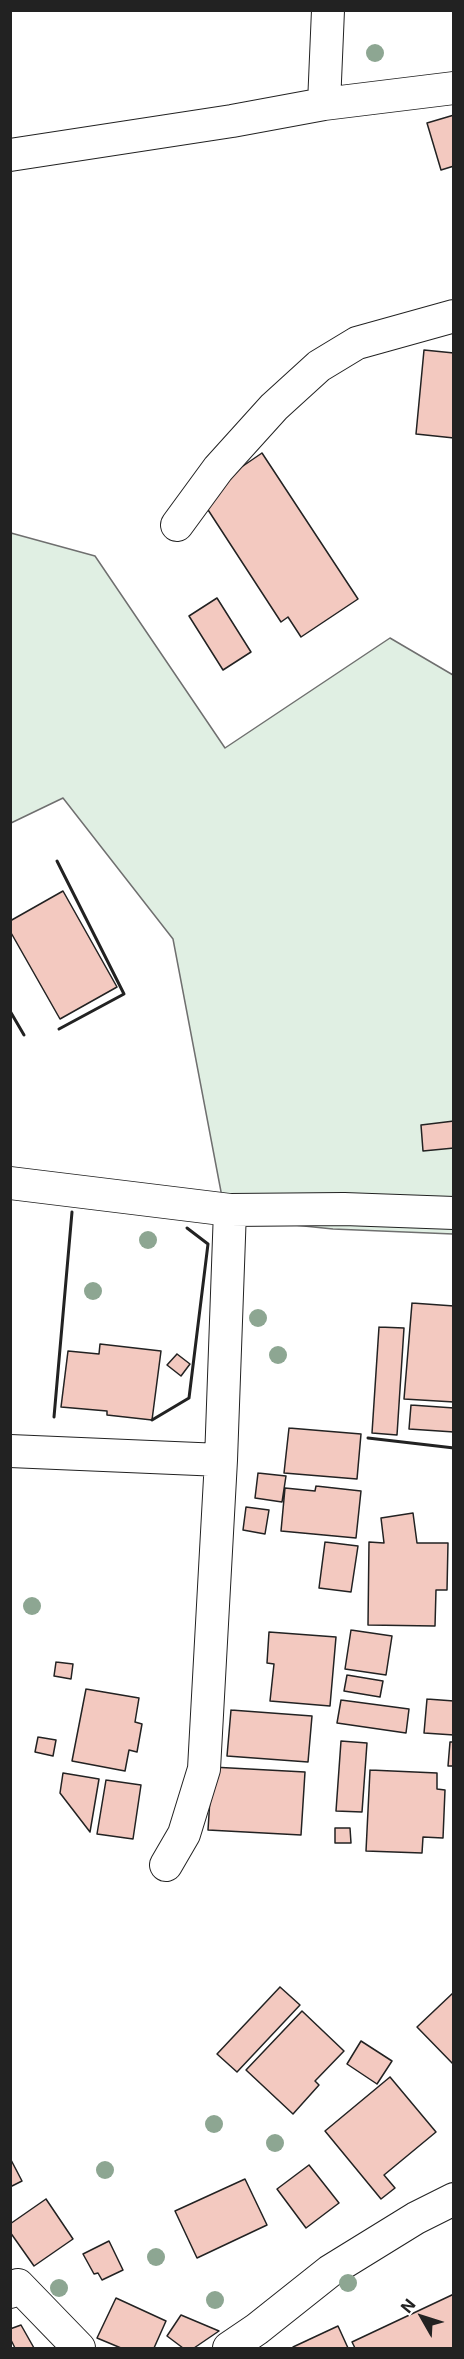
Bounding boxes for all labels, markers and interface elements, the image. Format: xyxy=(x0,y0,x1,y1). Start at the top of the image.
north arrow xyxy=(392,2287,452,2347)
text: N xyxy=(396,2295,420,2317)

